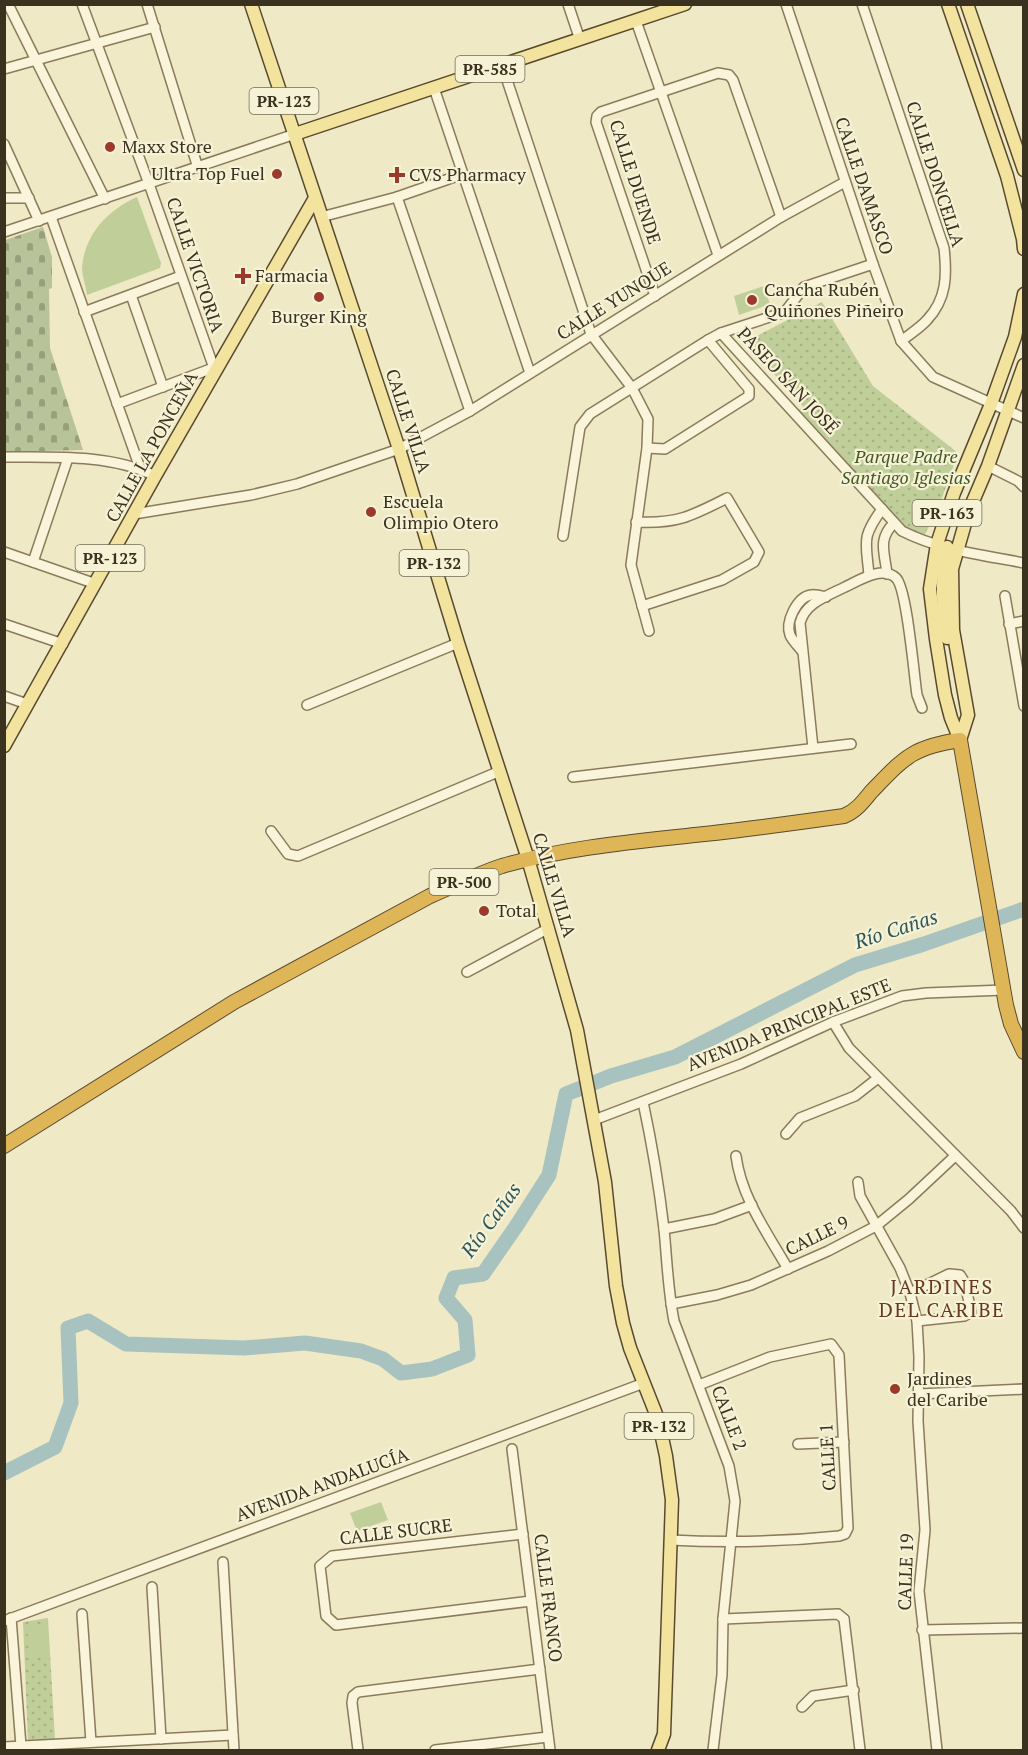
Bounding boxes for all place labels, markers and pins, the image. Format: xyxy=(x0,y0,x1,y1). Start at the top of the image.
place label: Maxx Store xyxy=(122,134,212,158)
marker: Maxx Store xyxy=(103,140,117,154)
place label: Ultra Top Fuel xyxy=(151,161,265,185)
place label: CVS Pharmacy xyxy=(409,162,527,186)
marker: Ultra Top Fuel xyxy=(270,167,284,181)
marker: CVS Pharmacy xyxy=(390,168,404,182)
place label: Farmacia xyxy=(255,263,328,287)
marker: Farmacia xyxy=(236,269,250,283)
place label: Cancha Rubén Quiñones Piñeiro xyxy=(764,277,904,322)
marker: Burger King xyxy=(312,290,326,304)
marker: Cancha Rubén Quiñones Piñeiro xyxy=(745,293,759,307)
place label: Burger King xyxy=(271,304,367,328)
place label: Escuela Olimpio Otero xyxy=(383,489,499,534)
marker: Escuela Olimpio Otero xyxy=(364,505,378,519)
place label: Total xyxy=(496,898,537,922)
marker: Total xyxy=(477,904,491,918)
place label: Jardines del Caribe xyxy=(907,1366,988,1411)
marker: Jardines del Caribe xyxy=(888,1382,902,1396)

